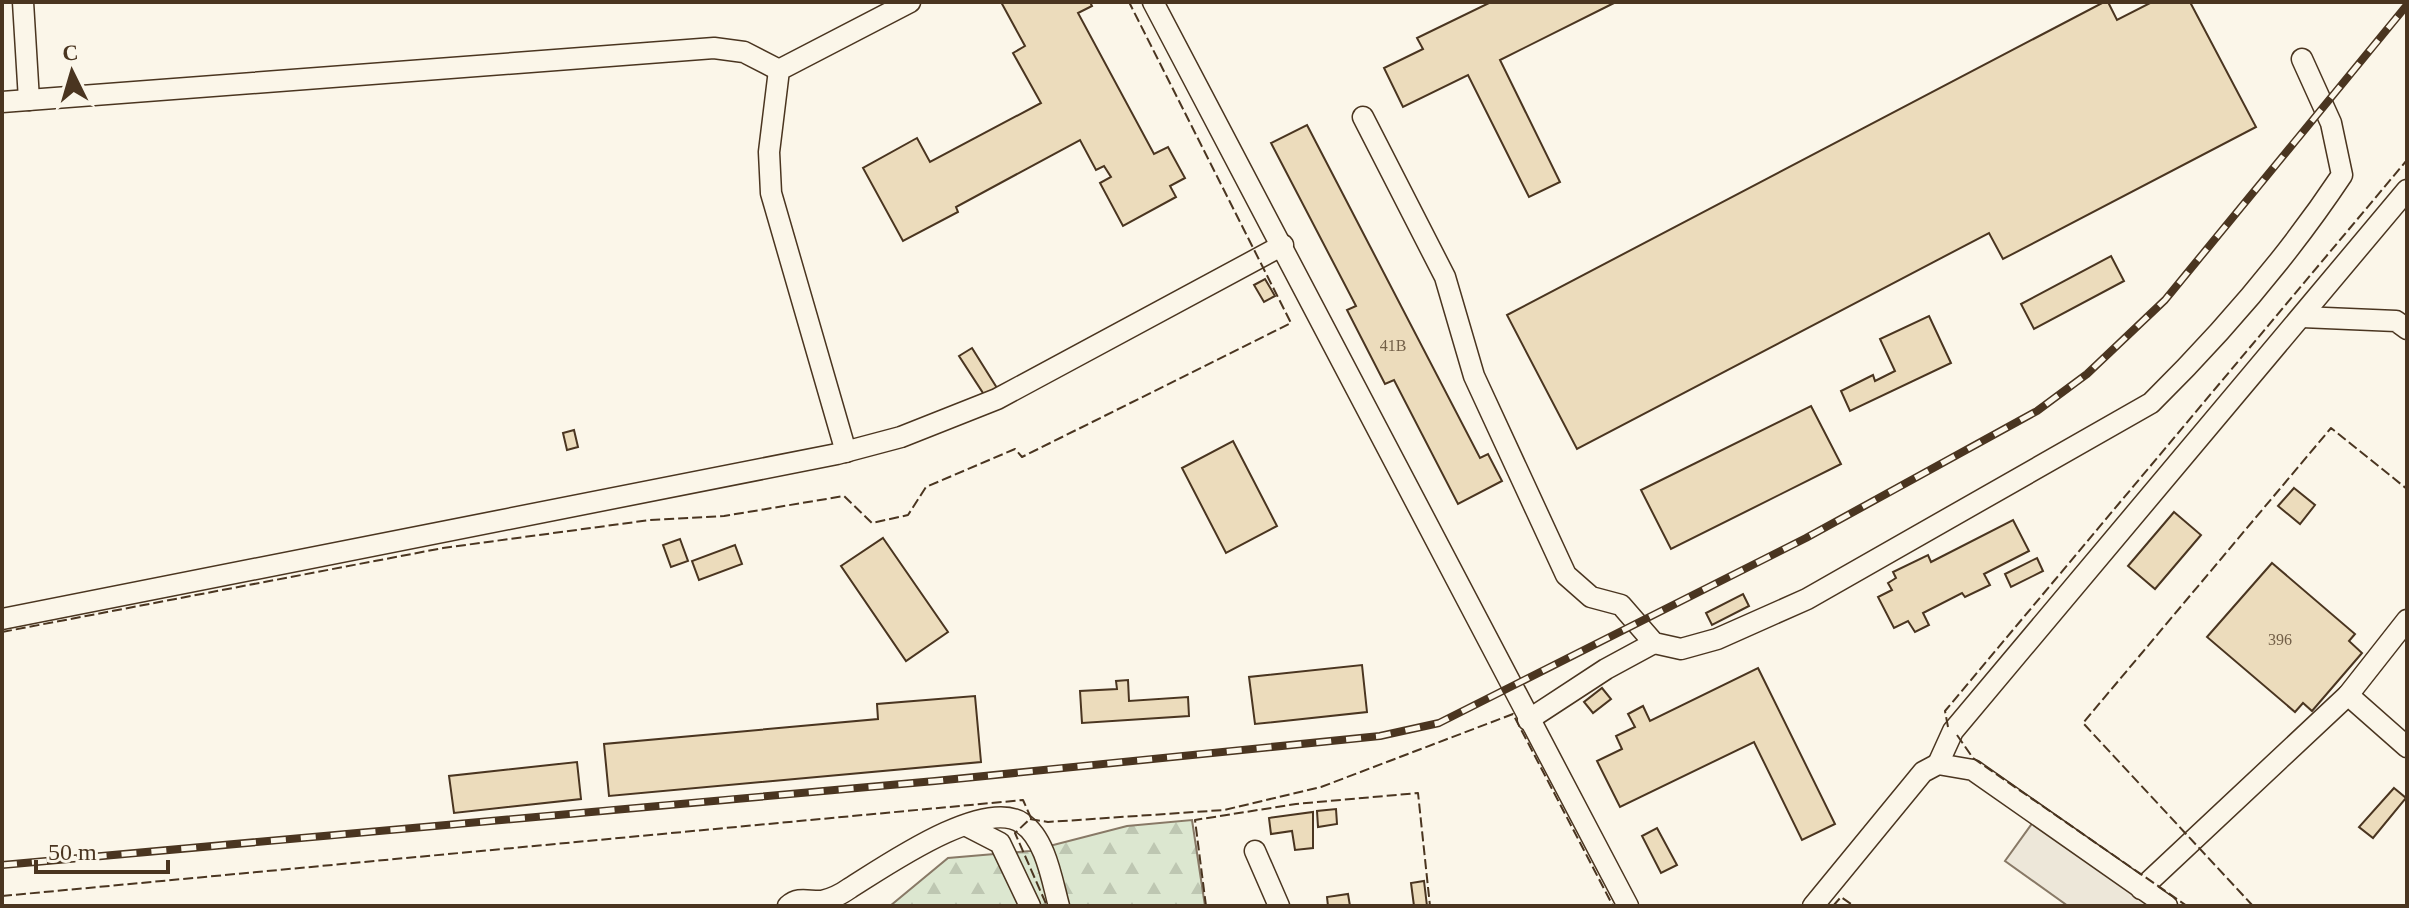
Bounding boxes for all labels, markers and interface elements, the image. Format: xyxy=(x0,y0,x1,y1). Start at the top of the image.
north arrow xyxy=(32,32,112,112)
text: С xyxy=(61,39,79,66)
house number: 41В xyxy=(1380,337,1406,354)
house number: 396 xyxy=(2268,631,2292,648)
scale bar xyxy=(36,824,168,874)
text: 50 m xyxy=(48,839,97,865)

